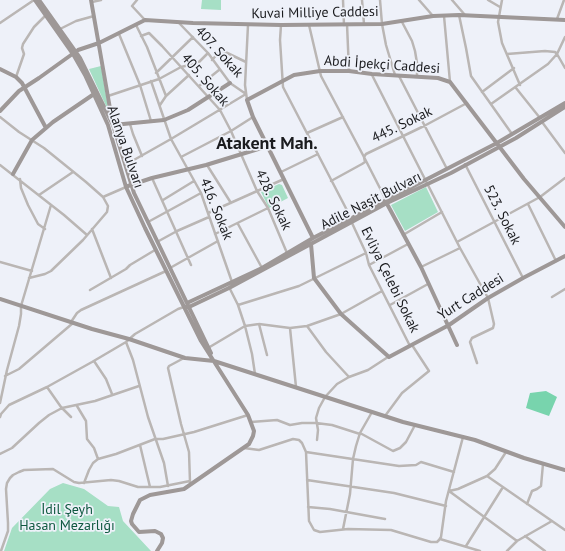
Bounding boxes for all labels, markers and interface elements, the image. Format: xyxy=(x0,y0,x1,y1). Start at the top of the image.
street label: Kuvai Milliye Caddesi xyxy=(251,3,379,23)
street label: 407. Sokak xyxy=(192,23,246,81)
street label: 405. Sokak xyxy=(177,50,233,110)
street label: Abdi İpekçi Caddesi xyxy=(323,53,441,77)
street label: 445. Sokak xyxy=(369,103,435,147)
street label: Alanya Bulvarı xyxy=(103,104,147,190)
district label: Atakent Mah. xyxy=(216,133,318,155)
street label: 428. Sokak xyxy=(251,167,295,233)
street label: Adile Naşit Bulvarı xyxy=(318,168,424,234)
street label: 416. Sokak xyxy=(196,176,236,242)
street label: 523. Sokak xyxy=(480,182,524,248)
street label: Evliya Çelebi Sokak xyxy=(357,224,423,336)
street label: Yurt Caddesi xyxy=(435,270,507,324)
park label: İdil Şeyh Hasan Mezarlığı xyxy=(19,502,115,534)

